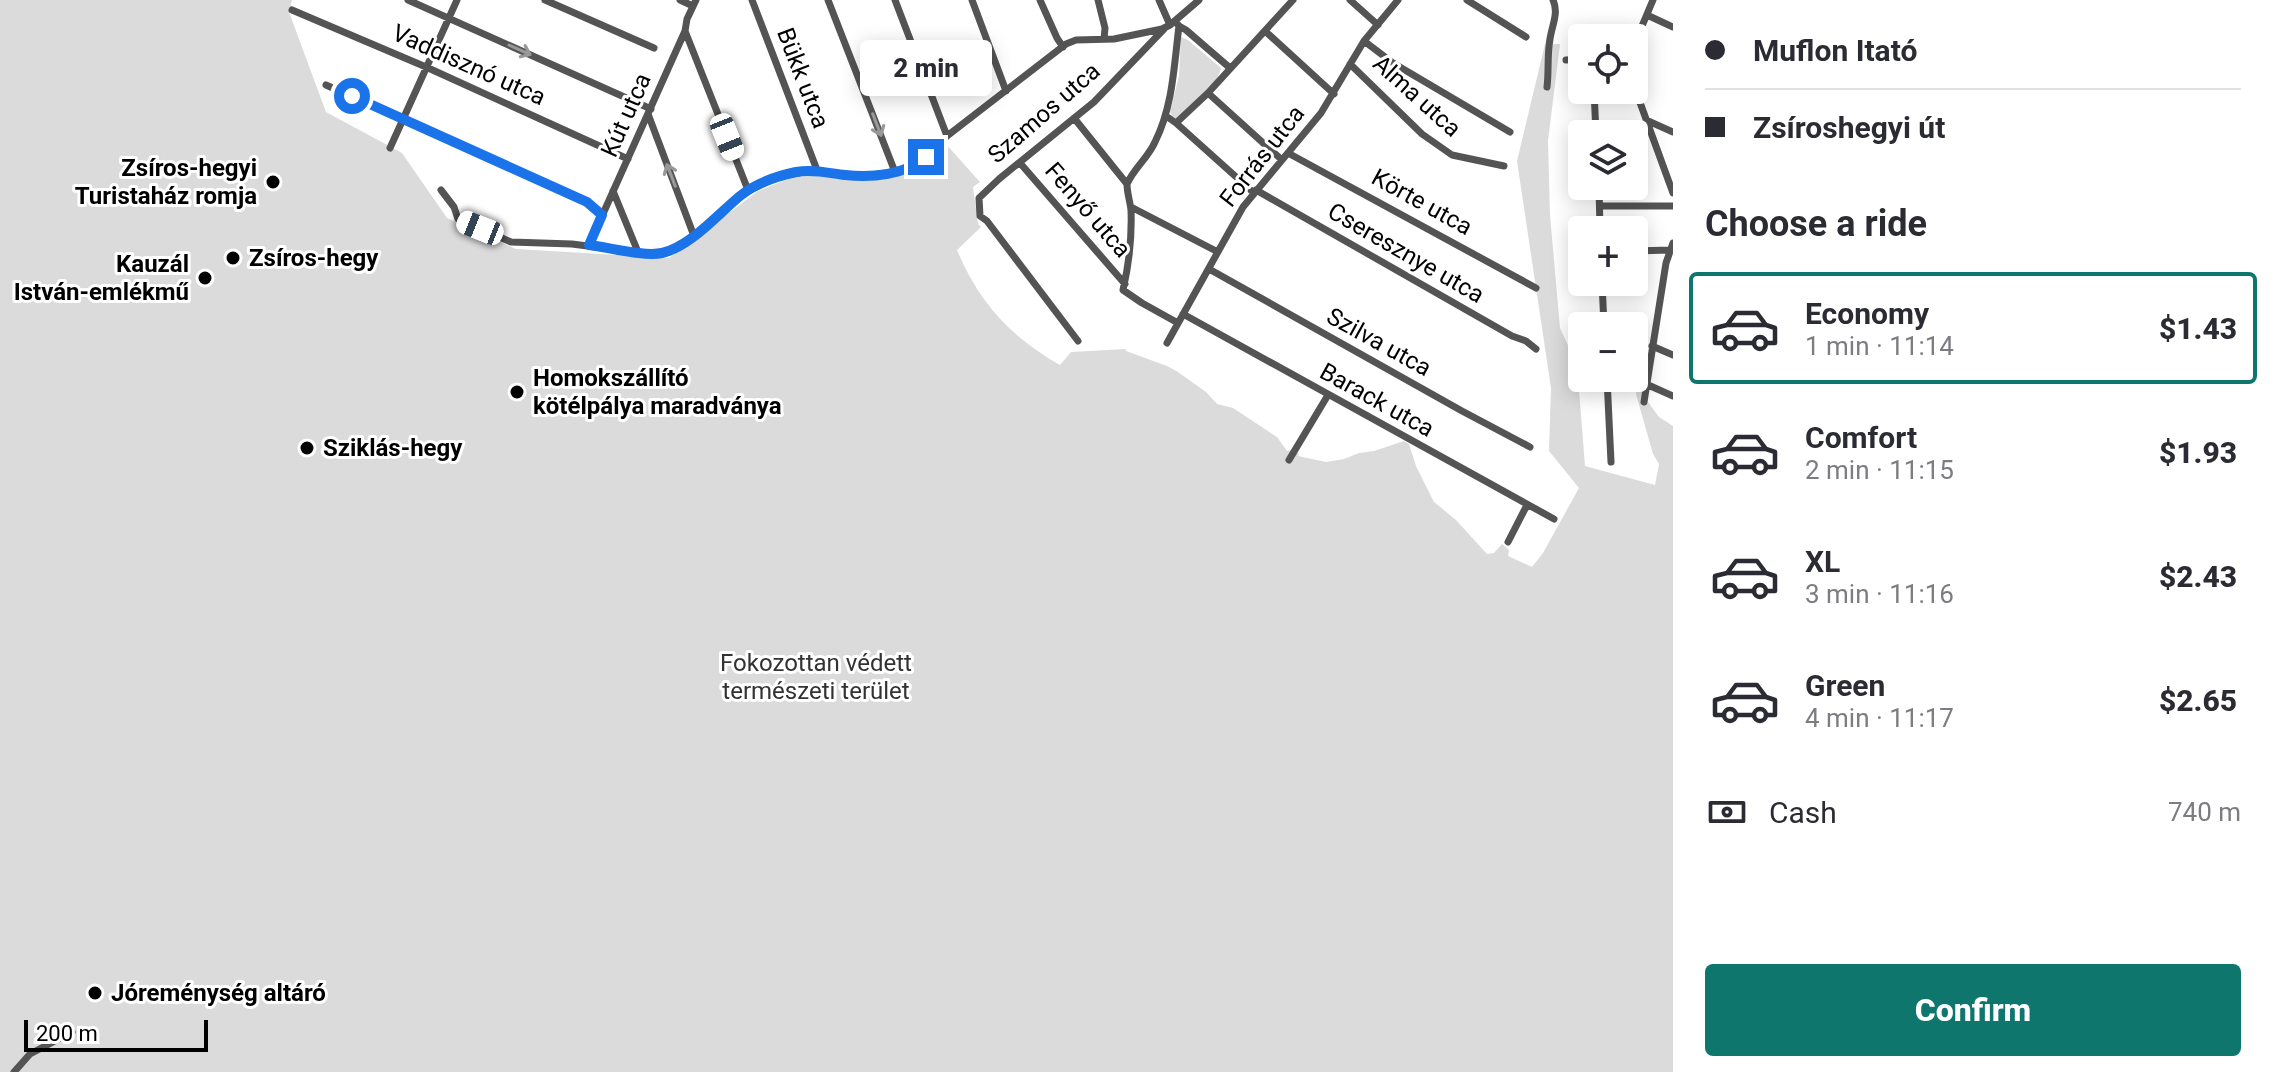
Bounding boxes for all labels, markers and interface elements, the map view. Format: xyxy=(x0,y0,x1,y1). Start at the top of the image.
street label: Vaddisznó utca xyxy=(388,19,550,111)
street label: Bükk utca xyxy=(771,24,835,132)
map controls xyxy=(1568,24,1648,392)
button: locate xyxy=(1568,24,1648,104)
text: Muflon Itató xyxy=(1753,33,1917,68)
callout: 2 min xyxy=(860,41,992,97)
one-way arrow xyxy=(507,43,531,58)
street label: Alma utca xyxy=(1367,49,1467,143)
text: 2 min xyxy=(893,53,959,83)
street label: Szamos utca xyxy=(982,57,1106,169)
street label: Kút utca xyxy=(595,69,657,161)
route start xyxy=(334,78,370,114)
street label: Forrás utca xyxy=(1214,100,1310,212)
car xyxy=(707,110,747,164)
text: Zsíroshegyi út xyxy=(1753,110,1945,145)
one-way arrow xyxy=(870,112,885,137)
button: layers xyxy=(1568,120,1648,200)
route end xyxy=(908,139,944,175)
place label: Zsíros-hegyi Turistaház romja xyxy=(75,154,257,210)
street label: Fenyő utca xyxy=(1039,157,1137,263)
one-way arrow xyxy=(663,163,677,188)
street label: Körte utca xyxy=(1367,163,1477,241)
marker: Zsíros-hegyi Turistaház romja xyxy=(264,173,282,191)
street label: Cseresznye utca xyxy=(1323,197,1489,309)
text: Choose a ride xyxy=(1705,203,1927,245)
car xyxy=(453,208,507,248)
button: + xyxy=(1568,216,1648,296)
place label: Zsíros-hegy xyxy=(249,244,379,272)
marker: Zsíros-hegy xyxy=(224,249,242,267)
place label: Kauzál István-emlékmű xyxy=(14,250,189,306)
marker: Kauzál István-emlékmű xyxy=(196,269,214,287)
icon: car xyxy=(1709,292,1781,364)
text: Economy xyxy=(1805,296,1929,331)
street label: Szilva utca xyxy=(1322,302,1436,382)
text: $1.43 xyxy=(2159,311,2237,346)
button: − xyxy=(1568,312,1648,392)
text: 1 min · 11:14 xyxy=(1805,331,1954,361)
street label: Barack utca xyxy=(1315,357,1439,443)
place label: Homokszállító kötélpálya maradványa xyxy=(533,364,782,420)
marker: Homokszállító kötélpálya maradványa xyxy=(508,383,526,401)
icon: car xyxy=(1709,416,1781,488)
text: Comfort xyxy=(1805,420,1917,455)
place label: Sziklás-hegy xyxy=(323,434,463,462)
text: $1.93 xyxy=(2159,435,2237,470)
marker: Sziklás-hegy xyxy=(298,439,316,457)
text: 2 min · 11:15 xyxy=(1805,455,1954,485)
icon: car xyxy=(1709,540,1781,612)
text: XL xyxy=(1805,544,1840,579)
text: $2.43 xyxy=(2159,559,2237,594)
text: 3 min · 11:16 xyxy=(1805,579,1954,609)
park label: Fokozottan védett természeti terület xyxy=(720,649,912,705)
icon: car xyxy=(1709,664,1781,736)
text: Green xyxy=(1805,668,1885,703)
text: $2.65 xyxy=(2159,683,2237,718)
text: 4 min · 11:17 xyxy=(1805,703,1954,733)
icon: cash xyxy=(1705,790,1749,834)
text: Cash xyxy=(1769,795,1837,830)
text: 740 m xyxy=(2168,797,2241,827)
button: Confirm xyxy=(1705,964,2241,1056)
place label: Jóreménység altáró xyxy=(111,979,326,1007)
marker: Jóreménység altáró xyxy=(86,984,104,1002)
scale bar xyxy=(24,1016,208,1052)
text: 200 m xyxy=(36,1021,98,1046)

